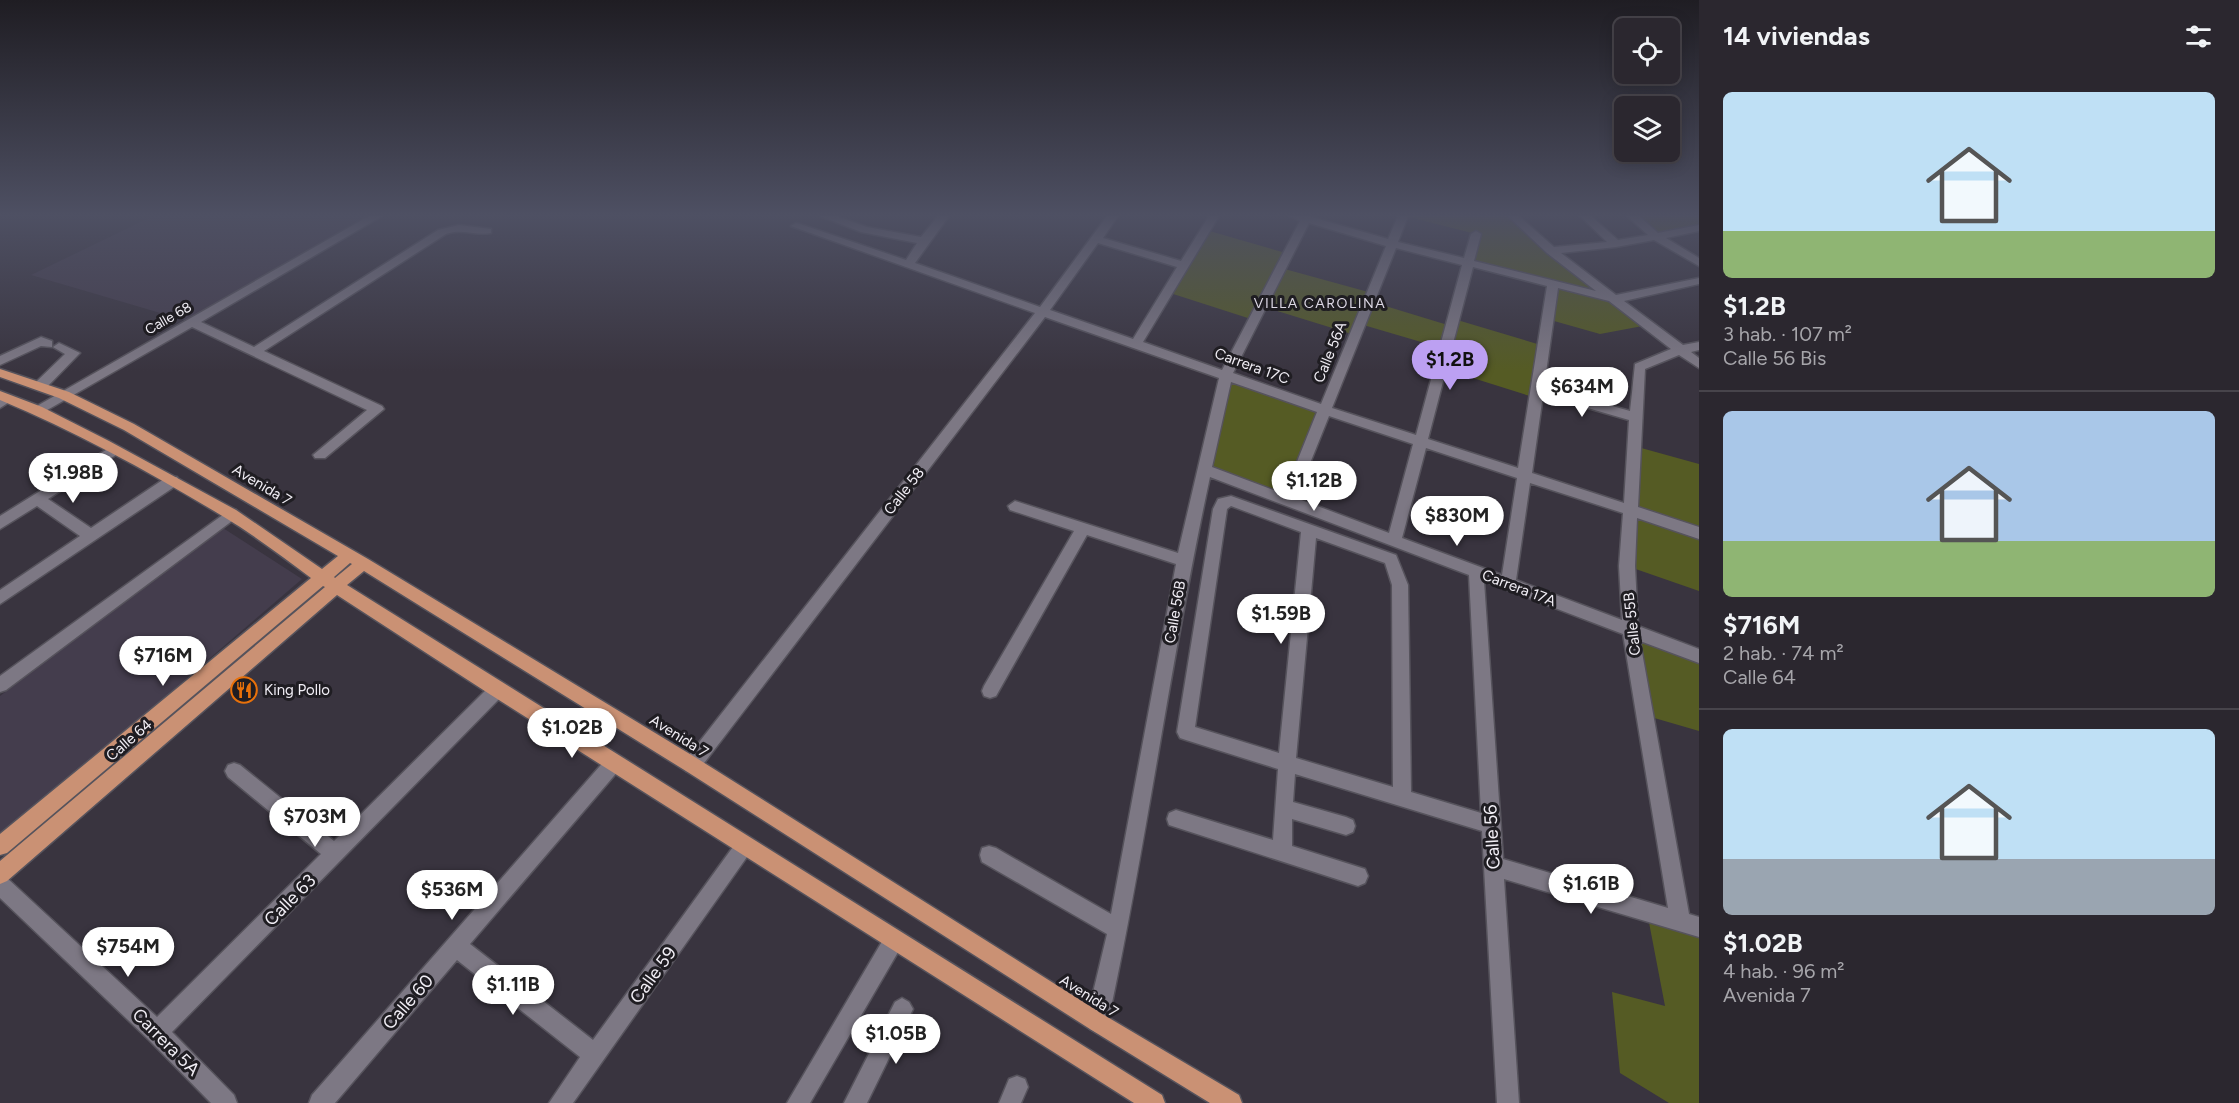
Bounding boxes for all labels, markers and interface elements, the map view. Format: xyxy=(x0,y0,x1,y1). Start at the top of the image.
map controls xyxy=(1614,18,1680,162)
button: locate xyxy=(1614,18,1680,84)
text: 14 viviendas xyxy=(1723,20,1870,52)
icon: filters xyxy=(2182,20,2215,53)
button: layers xyxy=(1614,96,1680,162)
icon: home xyxy=(1915,131,2023,239)
text: $1.2B xyxy=(1723,290,1786,322)
district label: VILLA CAROLINA xyxy=(1254,295,1386,312)
street label: Calle 68 xyxy=(142,298,195,339)
street label: Calle 56A xyxy=(1310,319,1350,385)
text: 3 hab. · 107 m² xyxy=(1723,322,1852,346)
pin: $1.2B xyxy=(1408,340,1492,391)
street label: Carrera 17C xyxy=(1212,344,1292,388)
text: Calle 56 Bis xyxy=(1723,346,1826,370)
text: $1.2B xyxy=(1426,347,1474,371)
pin: $634M xyxy=(1540,367,1624,418)
text: $634M xyxy=(1550,374,1614,398)
icon: home xyxy=(1915,450,2023,558)
pin: $1.98B xyxy=(24,453,122,504)
text: $1.98B xyxy=(43,460,103,484)
street label: Avenida 7 xyxy=(229,460,295,510)
pin: $1.12B xyxy=(1265,461,1363,512)
street label: Calle 58 xyxy=(880,464,928,518)
text: $1.12B xyxy=(1286,468,1342,492)
pin: $830M xyxy=(1415,496,1499,547)
text: $830M xyxy=(1425,503,1489,527)
street label: Carrera 17A xyxy=(1480,566,1558,610)
street label: Calle 56B xyxy=(1161,579,1189,645)
street label: Calle 55B xyxy=(1620,592,1644,656)
pin: $1.59B xyxy=(1232,594,1330,645)
text: $1.59B xyxy=(1251,601,1311,625)
text: $716M xyxy=(1723,609,1800,641)
pin: $716M xyxy=(121,636,205,687)
text: 2 hab. · 74 m² xyxy=(1723,641,1844,665)
text: $716M xyxy=(133,643,193,667)
text: Calle 64 xyxy=(1723,665,1796,689)
restaurant icon: King Pollo xyxy=(229,675,259,705)
place label: King Pollo xyxy=(264,681,330,699)
pin: $1.02B xyxy=(523,708,621,759)
street label: Avenida 7 xyxy=(646,711,712,761)
street label: Calle 64 xyxy=(102,715,156,765)
text: $1.02B xyxy=(541,715,603,739)
icon: home xyxy=(1915,768,2023,876)
pin: $703M xyxy=(273,797,357,848)
text: $703M xyxy=(283,804,347,828)
street label: Calle 56 xyxy=(1479,804,1505,870)
pin: $1.61B xyxy=(1542,864,1640,915)
street label: Calle 63 xyxy=(259,869,321,931)
pin: $536M xyxy=(410,870,494,921)
text: $1.61B xyxy=(1563,871,1619,895)
text: $536M xyxy=(421,877,483,901)
pin: $754M xyxy=(86,927,170,978)
text: $1.02B xyxy=(1723,927,1803,959)
text: $754M xyxy=(96,934,160,958)
street label: Calle 59 xyxy=(625,942,681,1008)
text: 4 hab. · 96 m² xyxy=(1723,959,1844,983)
pin: $1.11B xyxy=(464,965,562,1016)
street label: Calle 60 xyxy=(378,970,438,1034)
street label: Avenida 7 xyxy=(1056,971,1122,1021)
text: $1.11B xyxy=(486,972,540,996)
text: Avenida 7 xyxy=(1723,983,1811,1007)
street label: Carrera 5A xyxy=(128,1004,204,1080)
pin: $1.05B xyxy=(847,1014,945,1065)
text: $1.05B xyxy=(865,1021,927,1045)

